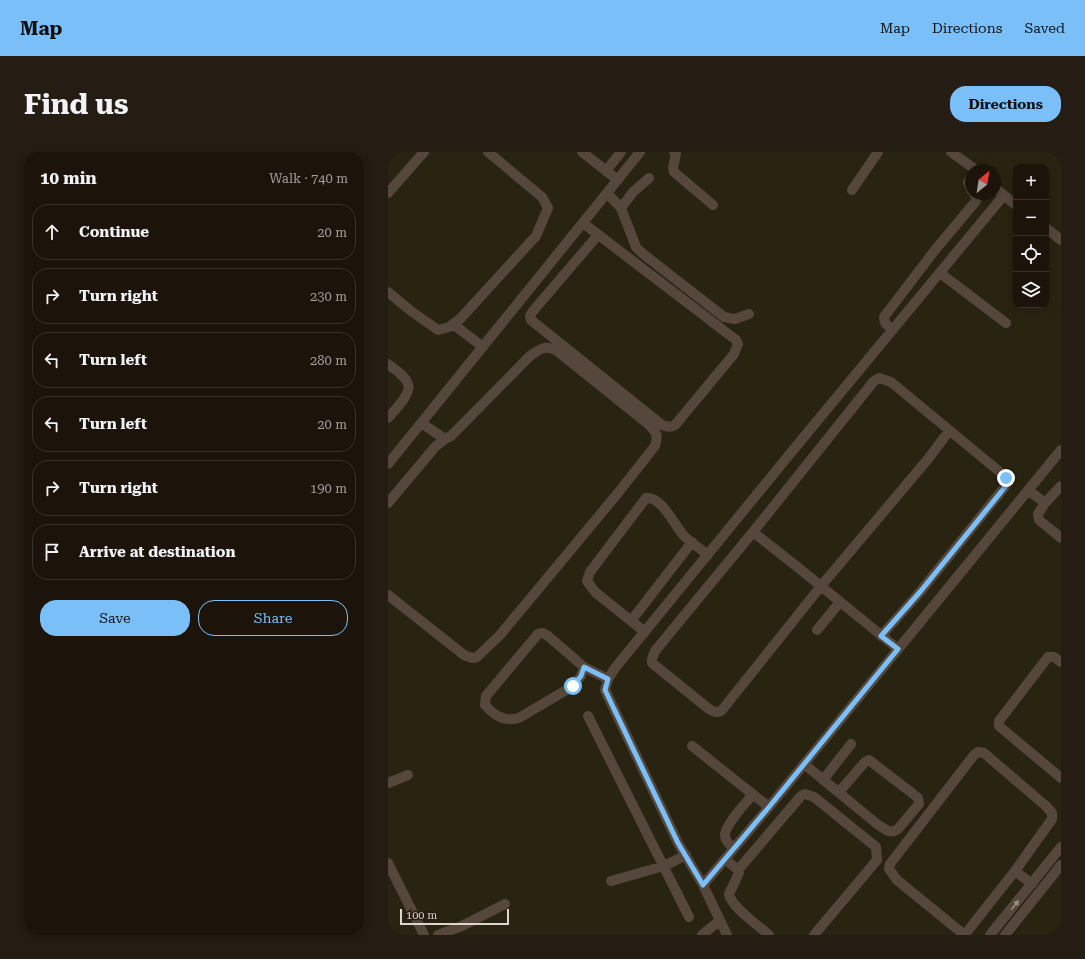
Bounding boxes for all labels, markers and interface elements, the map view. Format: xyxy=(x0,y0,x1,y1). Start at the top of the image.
text: Map xyxy=(20,17,62,40)
text: Map xyxy=(880,20,910,36)
text: Directions xyxy=(932,20,1002,36)
text: Saved xyxy=(1024,20,1065,36)
button: Directions xyxy=(950,86,1061,122)
text: Find us xyxy=(24,88,128,121)
north arrow xyxy=(965,164,1001,200)
map controls xyxy=(1013,164,1049,308)
button: + xyxy=(1013,164,1049,200)
text: 10 min xyxy=(40,168,97,188)
text: Walk · 740 m xyxy=(269,171,348,186)
button: − xyxy=(1013,200,1049,236)
icon: ahead xyxy=(41,221,63,243)
text: Continue xyxy=(79,223,149,241)
text: 20 m xyxy=(317,225,347,240)
button: locate xyxy=(1013,236,1049,272)
button: layers xyxy=(1013,272,1049,308)
icon: right xyxy=(41,285,63,307)
text: Turn right xyxy=(79,287,158,305)
text: 230 m xyxy=(310,289,347,304)
icon: left xyxy=(41,349,63,371)
text: Turn left xyxy=(79,351,147,369)
text: 280 m xyxy=(310,353,347,368)
icon: left xyxy=(41,413,63,435)
text: Turn left xyxy=(79,415,147,433)
text: 20 m xyxy=(317,417,347,432)
route end xyxy=(997,469,1015,487)
icon: right xyxy=(41,477,63,499)
text: Turn right xyxy=(79,479,158,497)
text: 190 m xyxy=(310,481,347,496)
icon: arrive xyxy=(41,541,63,563)
text: Arrive at destination xyxy=(79,543,235,561)
button: Save xyxy=(40,600,190,636)
button: Share xyxy=(198,600,348,636)
route start xyxy=(564,677,582,695)
one-way arrow xyxy=(1010,899,1019,910)
scale bar xyxy=(400,907,509,926)
text: 100 m xyxy=(406,909,437,922)

